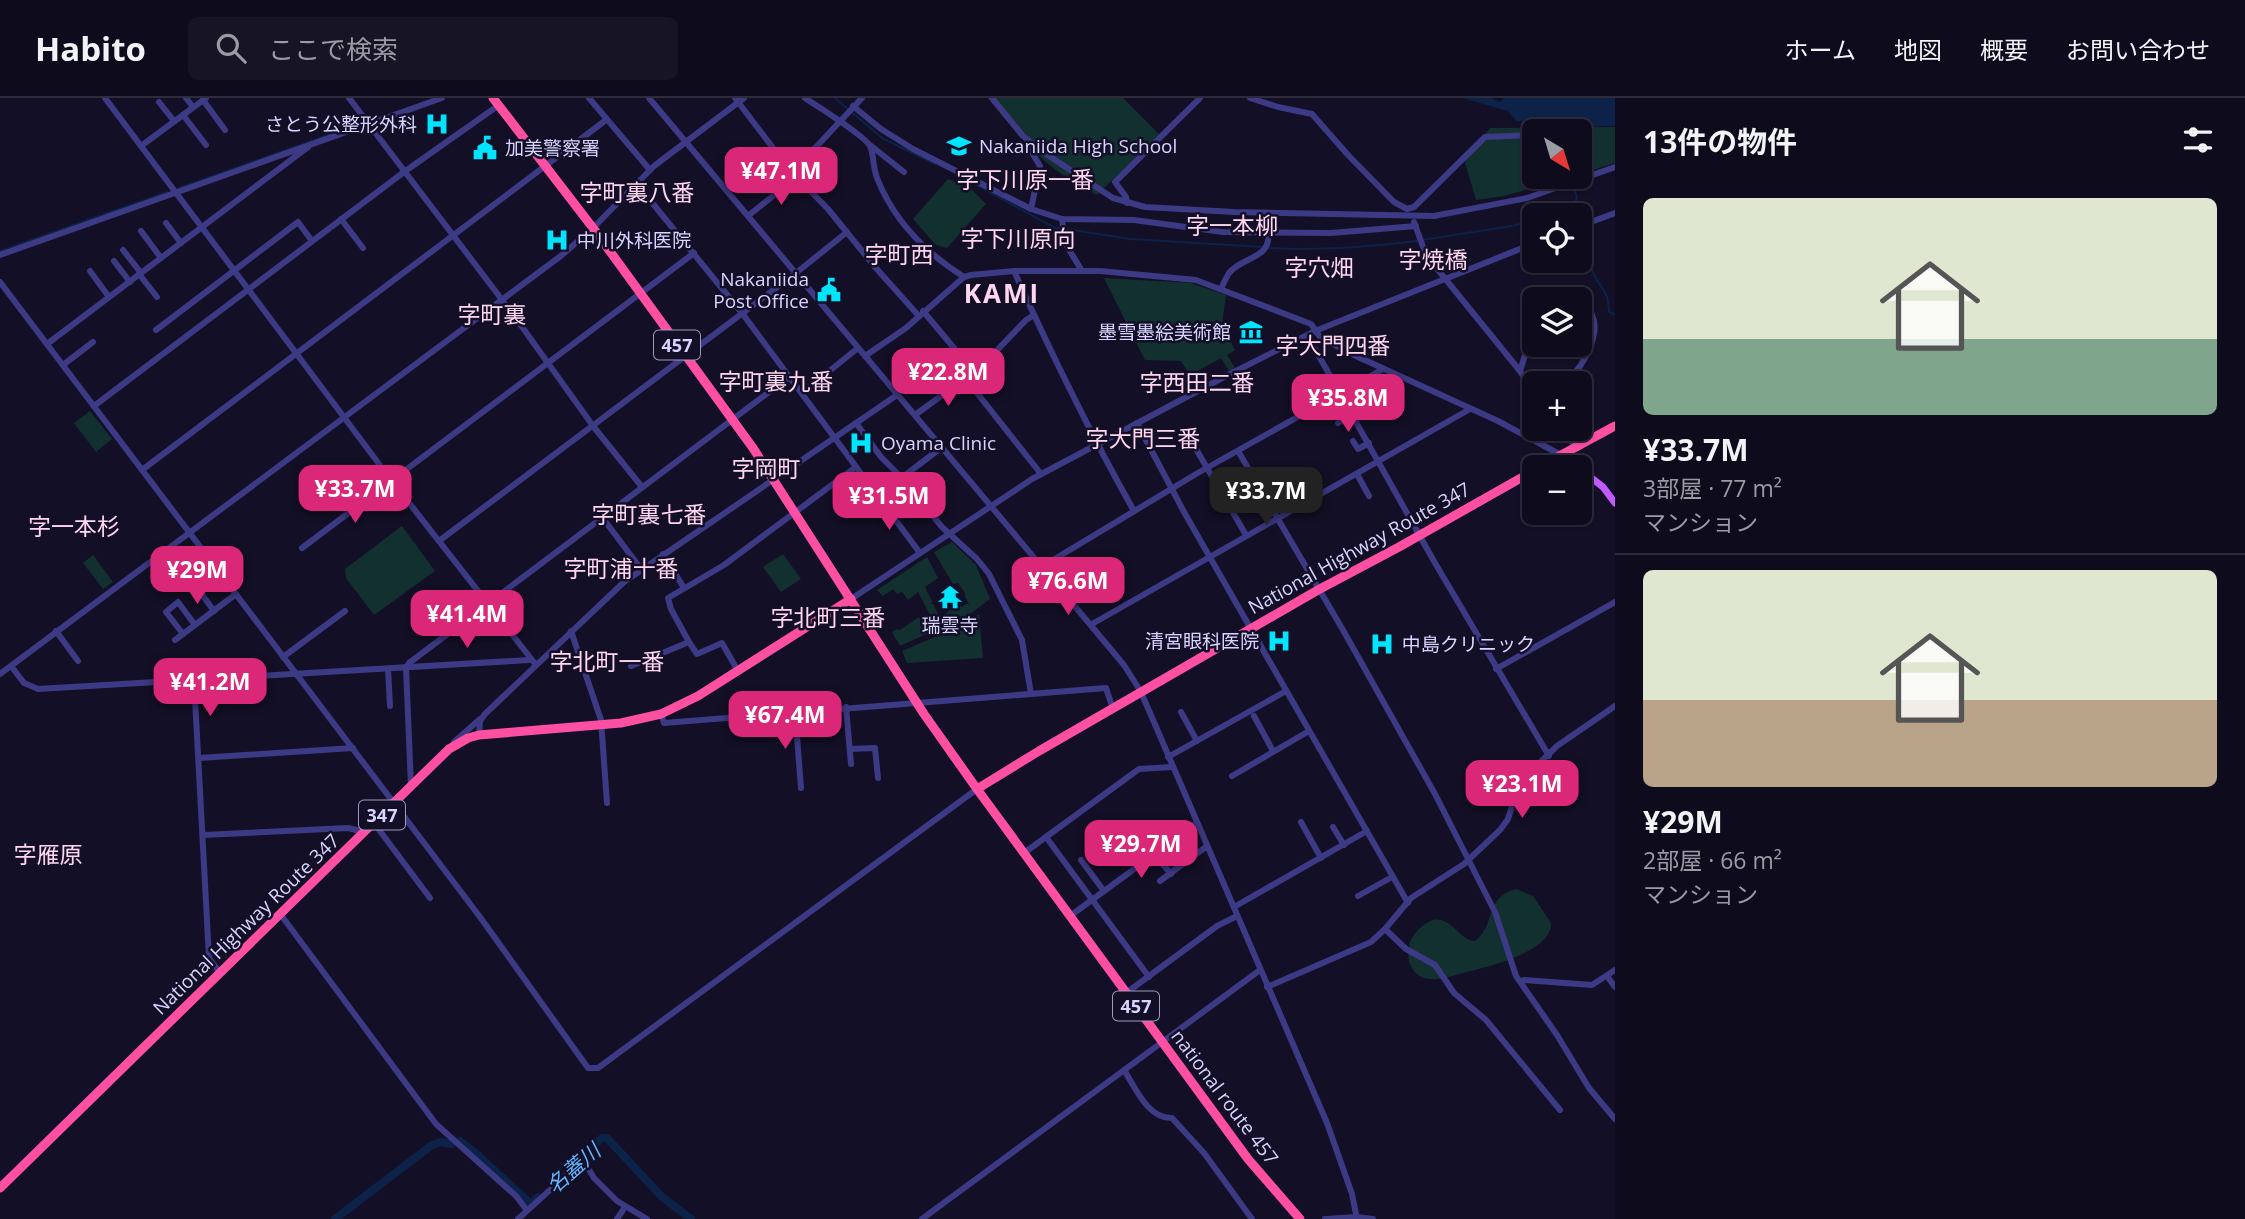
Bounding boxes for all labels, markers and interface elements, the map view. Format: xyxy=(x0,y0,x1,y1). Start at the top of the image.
search box xyxy=(188,17,678,80)
text: Habito xyxy=(35,26,146,71)
icon: search xyxy=(212,29,250,67)
text: ここで検索 xyxy=(268,31,398,67)
text: ホーム xyxy=(1785,33,1856,66)
text: 地図 xyxy=(1894,33,1942,66)
text: 概要 xyxy=(1980,33,2028,66)
text: お問い合わせ xyxy=(2066,33,2210,66)
hospital icon: さとう公整形外科 xyxy=(423,110,451,138)
place label: さとう公整形外科 xyxy=(265,111,417,137)
north arrow xyxy=(1522,119,1592,189)
map controls xyxy=(1522,119,1592,525)
text: 13件の物件 xyxy=(1643,121,1797,162)
icon: filters xyxy=(2179,121,2217,159)
school or university icon: Nakaniida High School xyxy=(945,132,973,160)
place label: Nakaniida High School xyxy=(979,133,1177,159)
public building icon: 加美警察署 xyxy=(471,134,499,162)
place label: 加美警察署 xyxy=(505,135,600,161)
pin: ¥47.1M xyxy=(724,148,838,207)
text: ¥47.1M xyxy=(741,154,821,186)
district label: 字下川原一番 xyxy=(956,163,1094,195)
district label: 字町裏八番 xyxy=(580,176,695,208)
button: locate xyxy=(1522,203,1592,273)
district label: 字一本柳 xyxy=(1186,209,1278,241)
district label: 字下川原向 xyxy=(961,222,1076,254)
hospital icon: 中川外科医院 xyxy=(543,226,571,254)
place label: 中川外科医院 xyxy=(577,227,691,253)
district label: 字町西 xyxy=(865,238,934,270)
district label: 字焼橋 xyxy=(1399,243,1468,275)
icon: home xyxy=(1867,243,1993,369)
district label: 字穴畑 xyxy=(1285,251,1354,283)
place label: Nakaniida Post Office xyxy=(713,266,809,314)
district label: KAMI xyxy=(964,275,1040,311)
public building icon: Nakaniida Post Office xyxy=(815,276,843,304)
button: layers xyxy=(1522,287,1592,357)
district label: 字町裏 xyxy=(458,298,527,330)
museum icon: 墨雪墨絵美術館 xyxy=(1237,318,1265,346)
place label: 墨雪墨絵美術館 xyxy=(1098,319,1231,345)
district label: 字大門四番 xyxy=(1276,329,1391,361)
road number: 457 xyxy=(654,330,700,360)
pin: ¥22.8M xyxy=(891,348,1005,408)
text: ¥22.8M xyxy=(908,355,988,387)
district label: 字町裏九番 xyxy=(719,365,834,397)
district label: 字西田二番 xyxy=(1140,366,1255,398)
button: + xyxy=(1522,371,1592,441)
pin: ¥35.8M xyxy=(1291,374,1405,434)
text: ¥35.8M xyxy=(1308,381,1388,413)
district label: 字大門三番 xyxy=(1086,422,1201,454)
hospital icon: Oyama Clinic xyxy=(847,429,875,457)
text: ¥33.7M xyxy=(1643,429,1748,470)
place label: Oyama Clinic xyxy=(881,430,996,456)
district label: 字岡町 xyxy=(732,452,801,484)
button: − xyxy=(1522,455,1592,525)
pin: ¥33.7M xyxy=(298,466,412,525)
pin: ¥33.7M xyxy=(1209,468,1323,527)
text: ¥33.7M xyxy=(315,472,395,504)
pin: ¥31.5M xyxy=(832,472,946,532)
text: 3部屋 · 77 m² xyxy=(1643,472,1782,504)
text: ¥33.7M xyxy=(1226,474,1306,506)
street label: National Highway Route 347 xyxy=(1243,476,1475,620)
text: ¥31.5M xyxy=(849,479,929,511)
district label: 字町裏七番 xyxy=(592,498,707,530)
text: マンション xyxy=(1643,506,1758,538)
district label: 字一本杉 xyxy=(28,510,120,542)
pin: ¥29M xyxy=(156,546,238,606)
district label: 字町浦十番 xyxy=(564,552,679,584)
text: ¥29M xyxy=(166,553,228,585)
pin: ¥76.6M xyxy=(1011,558,1125,617)
text: ¥76.6M xyxy=(1028,564,1108,596)
temple icon: 瑞雲寺 xyxy=(936,583,964,611)
pin: ¥41.4M xyxy=(410,590,524,650)
text: ¥41.4M xyxy=(427,597,507,629)
district label: 字北町三番 xyxy=(771,601,886,633)
place label: 瑞雲寺 xyxy=(921,612,979,638)
icon: home xyxy=(1867,615,1993,741)
hospital icon: 清宮眼科医院 xyxy=(1265,627,1293,655)
place label: 清宮眼科医院 xyxy=(1145,628,1259,654)
hospital icon: 中島クリニック xyxy=(1368,630,1396,658)
place label: 中島クリニック xyxy=(1402,631,1535,657)
district label: 字北町一番 xyxy=(550,645,665,677)
pin: ¥41.2M xyxy=(153,658,267,718)
text: ¥41.2M xyxy=(170,665,250,697)
pin: ¥67.4M xyxy=(728,692,842,751)
text: ¥67.4M xyxy=(745,698,825,730)
pin: ¥23.1M xyxy=(1465,760,1579,820)
text: ¥23.1M xyxy=(1482,767,1562,799)
road number: 347 xyxy=(359,800,405,830)
text: ¥29M xyxy=(1643,801,1723,842)
pin: ¥29.7M xyxy=(1084,820,1198,880)
text: ¥29.7M xyxy=(1101,827,1181,859)
street label: National Highway Route 347 xyxy=(147,828,345,1020)
district label: 字雁原 xyxy=(14,838,83,870)
text: 2部屋 · 66 m² xyxy=(1643,844,1782,876)
text: マンション xyxy=(1643,878,1758,910)
road number: 457 xyxy=(1113,992,1159,1021)
street label: national route 457 xyxy=(1166,1024,1284,1170)
water label: 名蓋川 xyxy=(540,1135,607,1199)

